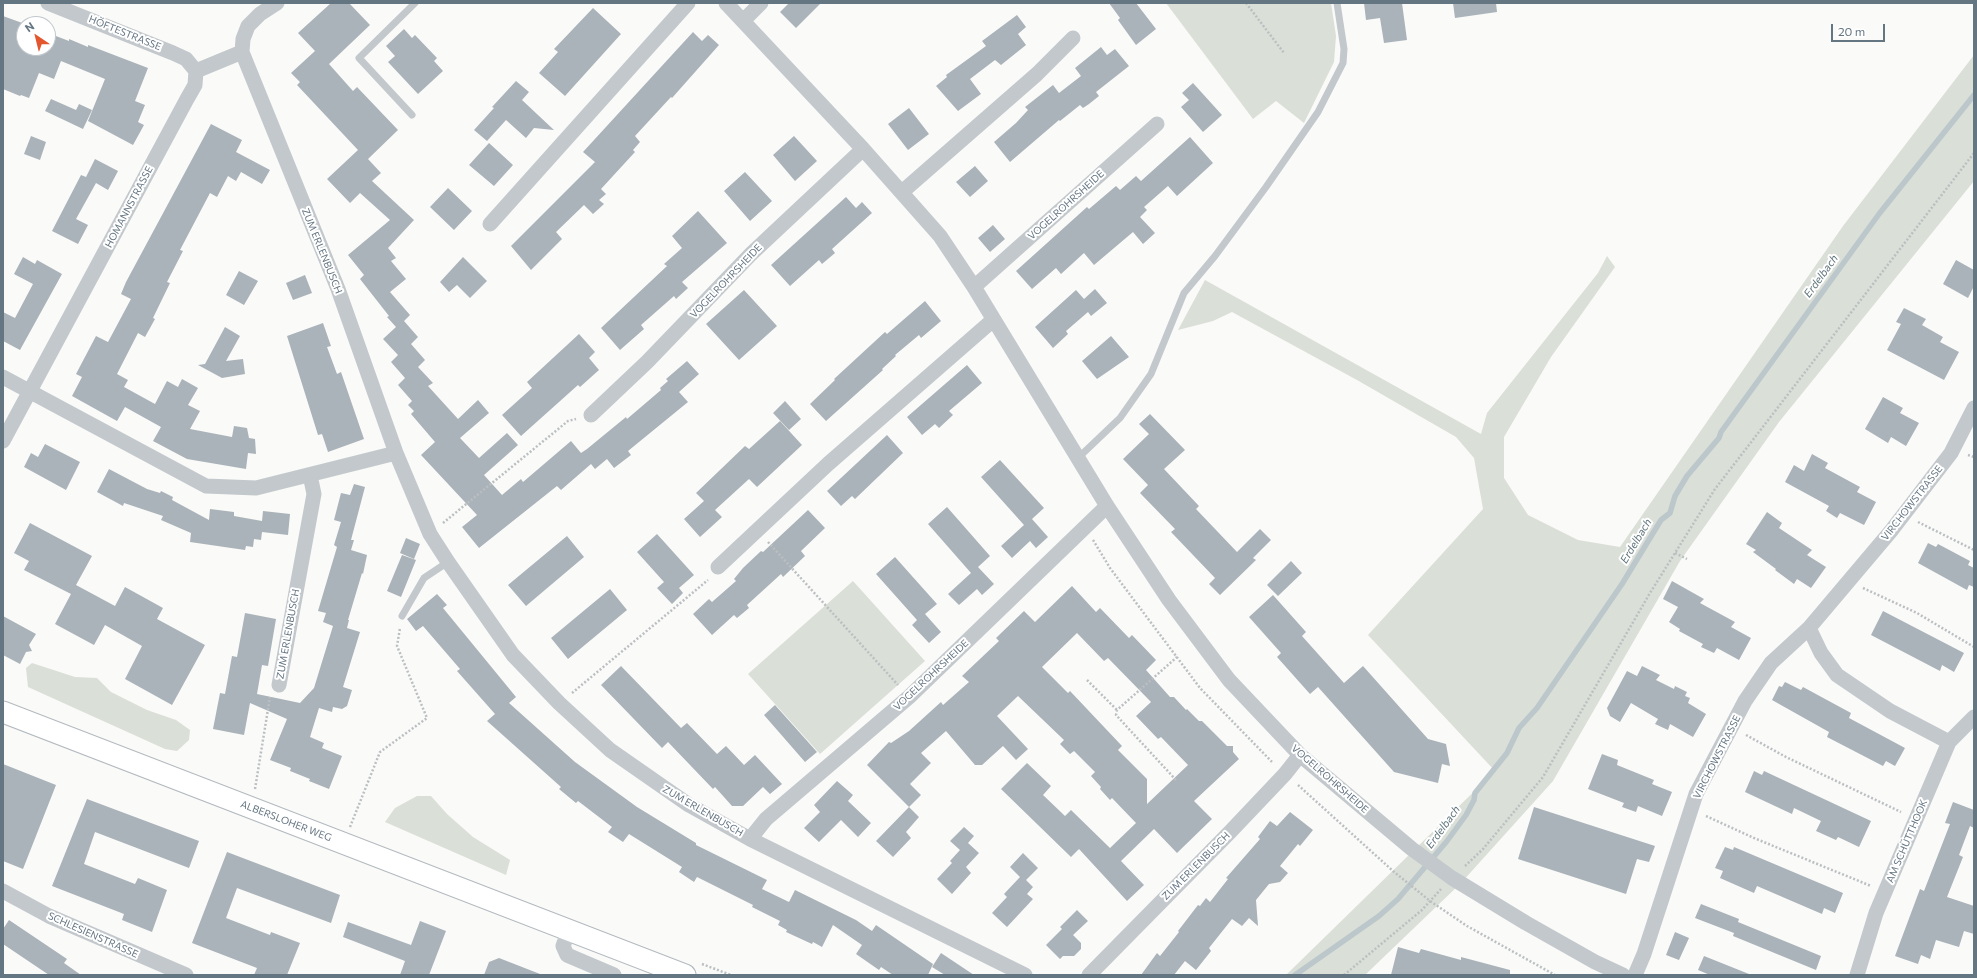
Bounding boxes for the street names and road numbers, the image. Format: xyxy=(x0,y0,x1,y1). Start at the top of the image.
street label: HÖFTESTRASSE xyxy=(87,13,163,53)
street label: HOMANNSTRASSE xyxy=(102,164,156,250)
street label: VOGELROHRSHEIDE xyxy=(1026,168,1106,242)
street label: ZUM ERLENBUSCH xyxy=(299,206,345,296)
street label: VOGELROHRSHEIDE xyxy=(688,242,764,320)
street label: VIRCHOWSTRASSE xyxy=(1879,463,1945,543)
street label: ZUM ERLENBUSCH xyxy=(274,588,302,680)
street label: VOGELROHRSHEIDE xyxy=(891,637,971,713)
street label: VIRCHOWSTRASSE xyxy=(1691,713,1743,801)
street label: VOGELROHRSHEIDE xyxy=(1289,742,1371,816)
street label: ZUM ERLENBUSCH xyxy=(661,783,745,839)
street label: ALBERSLOHER WEG xyxy=(239,798,333,844)
street label: AM SCHÜTTHOOK xyxy=(1884,798,1930,884)
street label: ZUM ERLENBUSCH xyxy=(1160,830,1232,902)
street label: SCHLESIENSTRASSE xyxy=(46,910,140,960)

